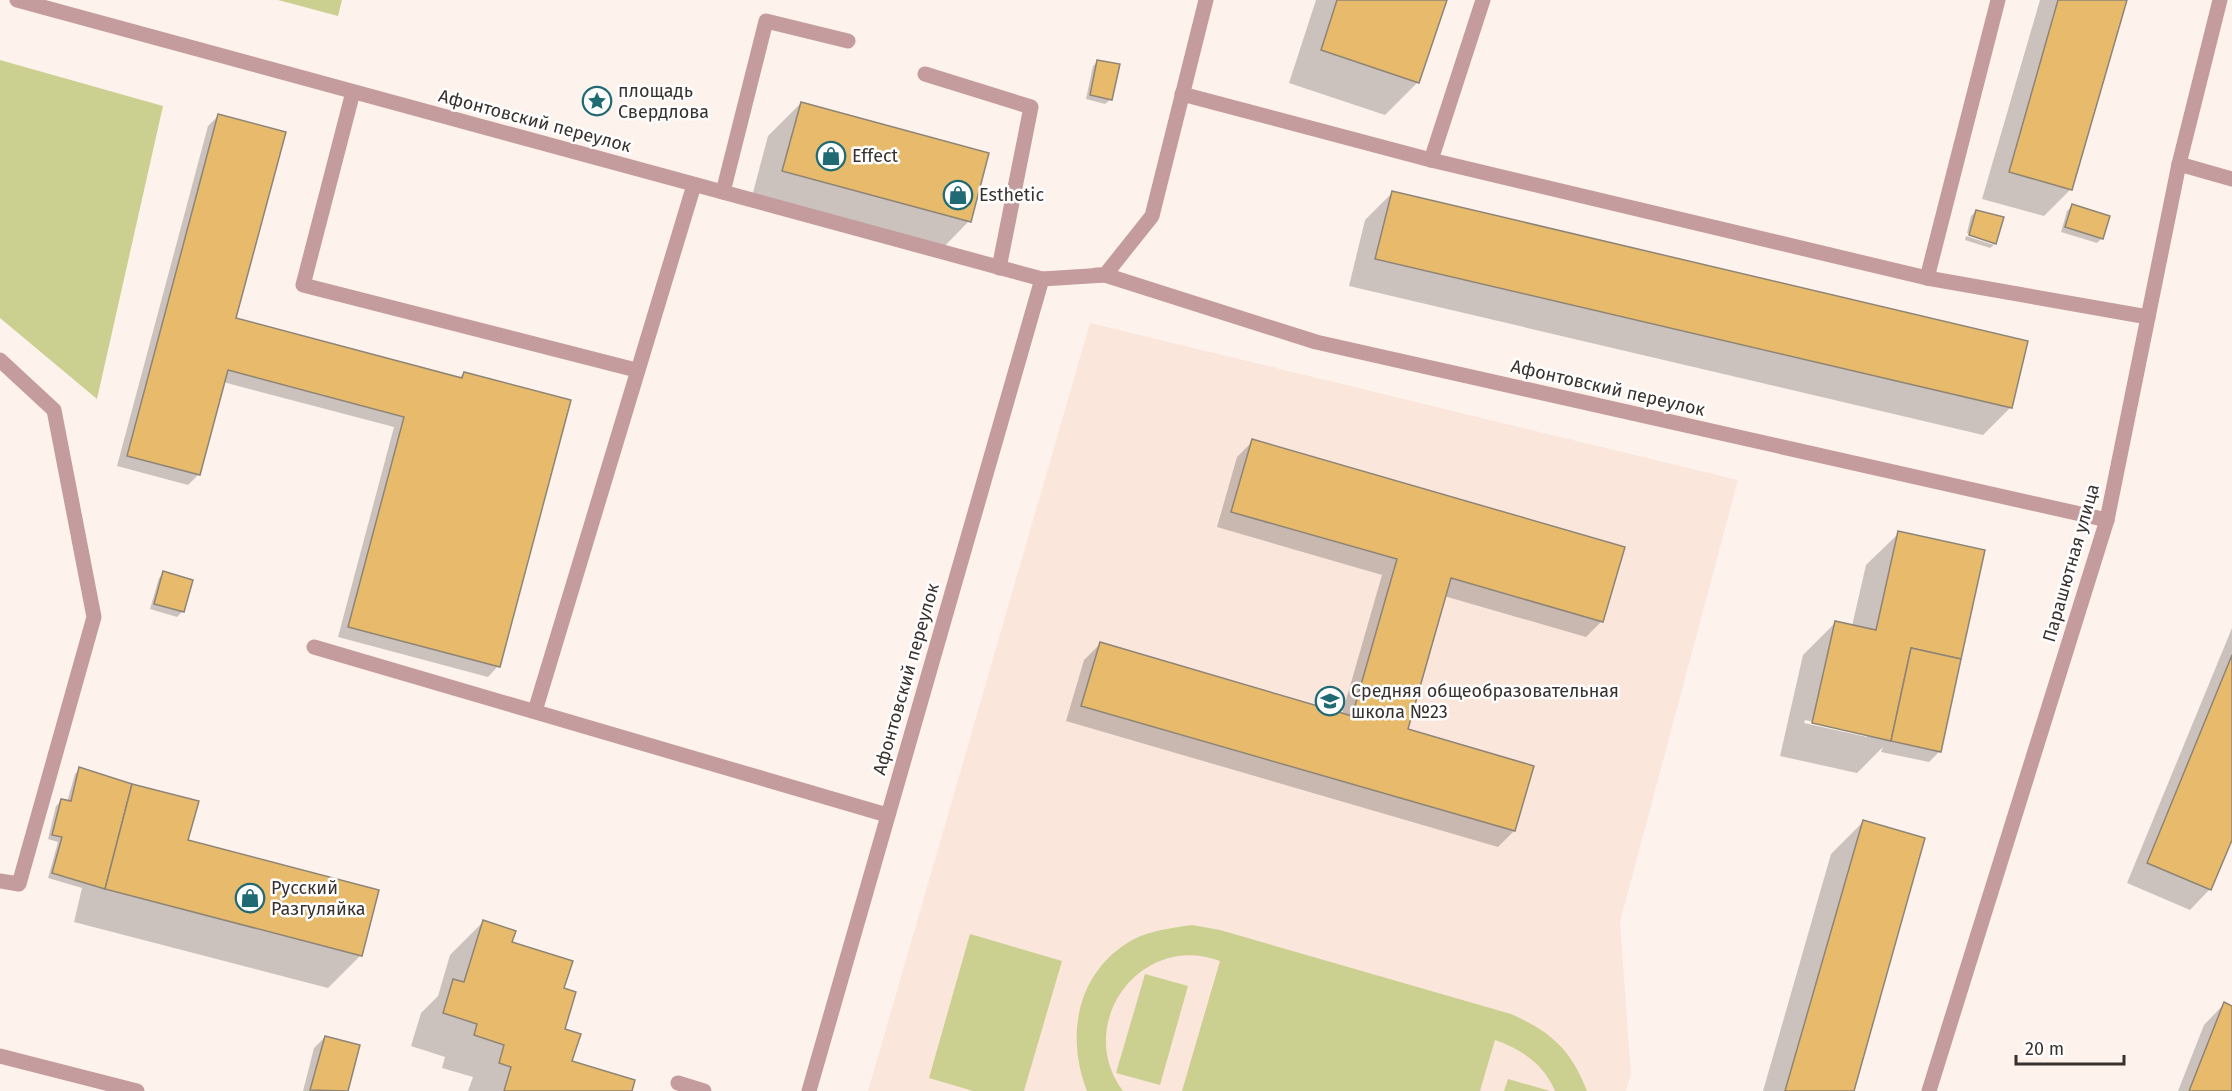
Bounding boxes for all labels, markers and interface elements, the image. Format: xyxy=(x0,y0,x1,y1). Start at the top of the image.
place label: площадь Свердлова xyxy=(618,80,709,123)
street label: Афонтовский переулок xyxy=(436,85,634,157)
place icon: площадь Свердлова xyxy=(581,85,613,117)
shop icon: Effect xyxy=(815,140,847,172)
place label: Effect xyxy=(852,145,899,167)
shop icon: Esthetic xyxy=(942,179,974,211)
place label: Esthetic xyxy=(979,184,1044,206)
street label: Афонтовский переулок xyxy=(1509,355,1708,421)
street label: Парашютная улица xyxy=(2038,481,2104,645)
street label: Афонтовский переулок xyxy=(868,580,944,777)
place label: Средняя общеобразовательная школа №23 xyxy=(1351,680,1619,723)
school or university icon: Средняя общеобразовательная школа №23 xyxy=(1314,685,1346,717)
place label: Русский Разгуляйка xyxy=(271,877,366,920)
shop icon: Русский Разгуляйка xyxy=(234,882,266,914)
scale bar xyxy=(2016,1028,2124,1066)
text: 20 m xyxy=(2025,1038,2064,1060)

